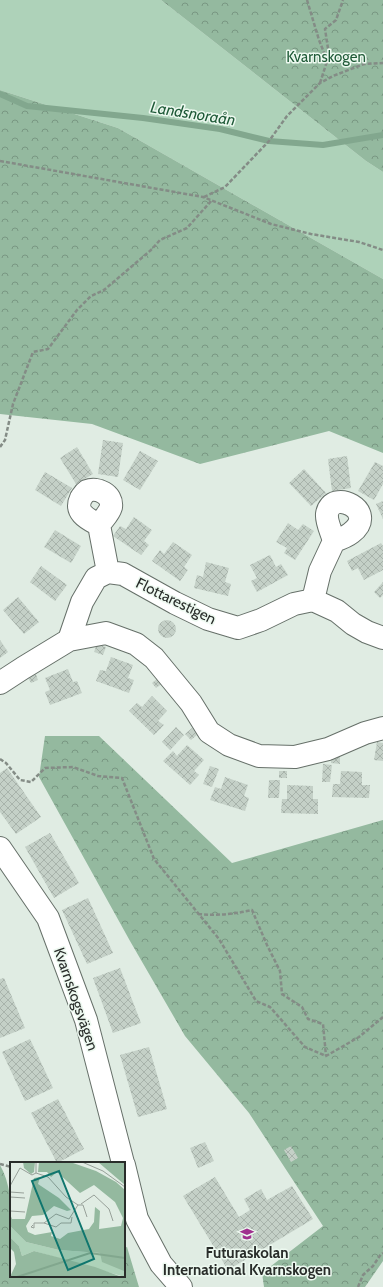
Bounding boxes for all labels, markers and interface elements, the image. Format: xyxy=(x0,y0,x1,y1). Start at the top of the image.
park label: Kvarnskogen xyxy=(286,48,366,66)
water label: Landsnoraån xyxy=(149,97,237,130)
street label: Flottarestigen xyxy=(133,574,219,628)
street label: Kvarnskogsvägen xyxy=(50,945,102,1053)
inset map xyxy=(10,1162,125,1277)
school or university icon: Futuraskolan International Kvarnskogen xyxy=(239,1226,255,1242)
place label: Futuraskolan International Kvarnskogen xyxy=(163,1244,331,1279)

